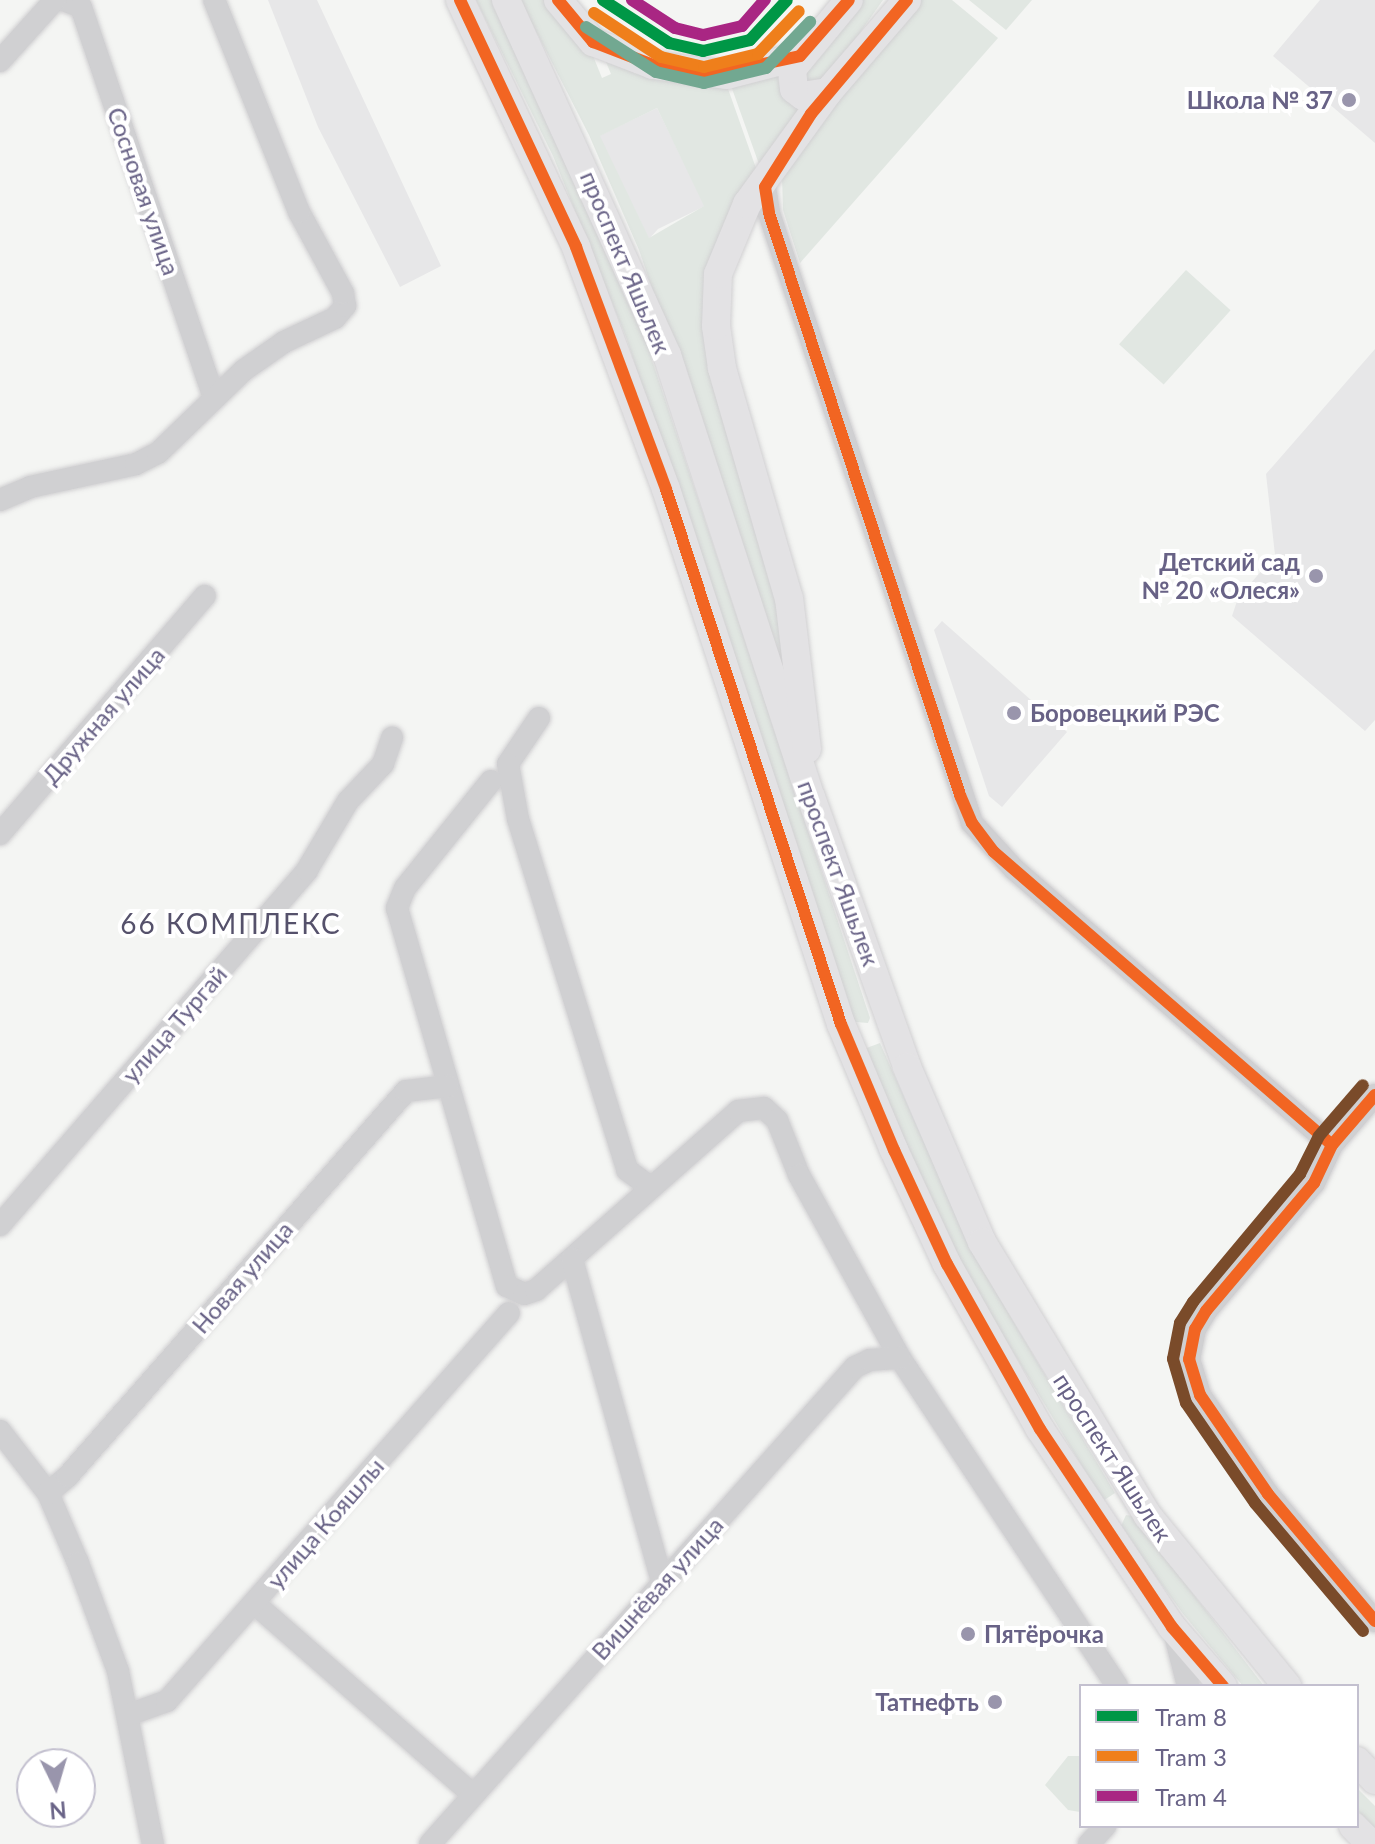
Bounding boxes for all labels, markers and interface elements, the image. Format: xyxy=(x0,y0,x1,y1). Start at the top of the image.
place label: Школа № 37 xyxy=(1187,86,1333,114)
marker: Школа № 37 xyxy=(1340,91,1358,109)
street label: Сосновая улица xyxy=(102,103,186,279)
street label: проспект Яшьлек xyxy=(575,167,677,357)
place label: Детский сад № 20 «Олеся» xyxy=(1141,548,1300,604)
marker: Детский сад № 20 «Олеся» xyxy=(1307,567,1325,585)
street label: Дружная улица xyxy=(36,641,170,789)
place label: Боровецкий РЭС xyxy=(1030,699,1220,727)
marker: Боровецкий РЭС xyxy=(1005,704,1023,722)
street label: проспект Яшьлек xyxy=(792,776,886,970)
district label: 66 КОМПЛЕКС xyxy=(120,906,342,940)
street label: улица Тургай xyxy=(116,960,232,1088)
street label: Новая улица xyxy=(186,1215,298,1339)
street label: проспект Яшьлек xyxy=(1048,1367,1178,1547)
street label: улица Кояшлы xyxy=(261,1452,389,1594)
street label: Вишнёвая улица xyxy=(585,1511,729,1665)
place label: Пятёрочка xyxy=(984,1620,1104,1648)
marker: Пятёрочка xyxy=(959,1625,977,1643)
legend xyxy=(1079,1684,1359,1828)
place label: Татнефть xyxy=(875,1688,979,1716)
marker: Татнефть xyxy=(986,1693,1004,1711)
text: Tram 8 xyxy=(1155,1702,1227,1731)
text: Tram 3 xyxy=(1155,1742,1227,1771)
north arrow xyxy=(16,1748,96,1828)
text: Tram 4 xyxy=(1155,1782,1227,1811)
text: N xyxy=(48,1796,68,1825)

